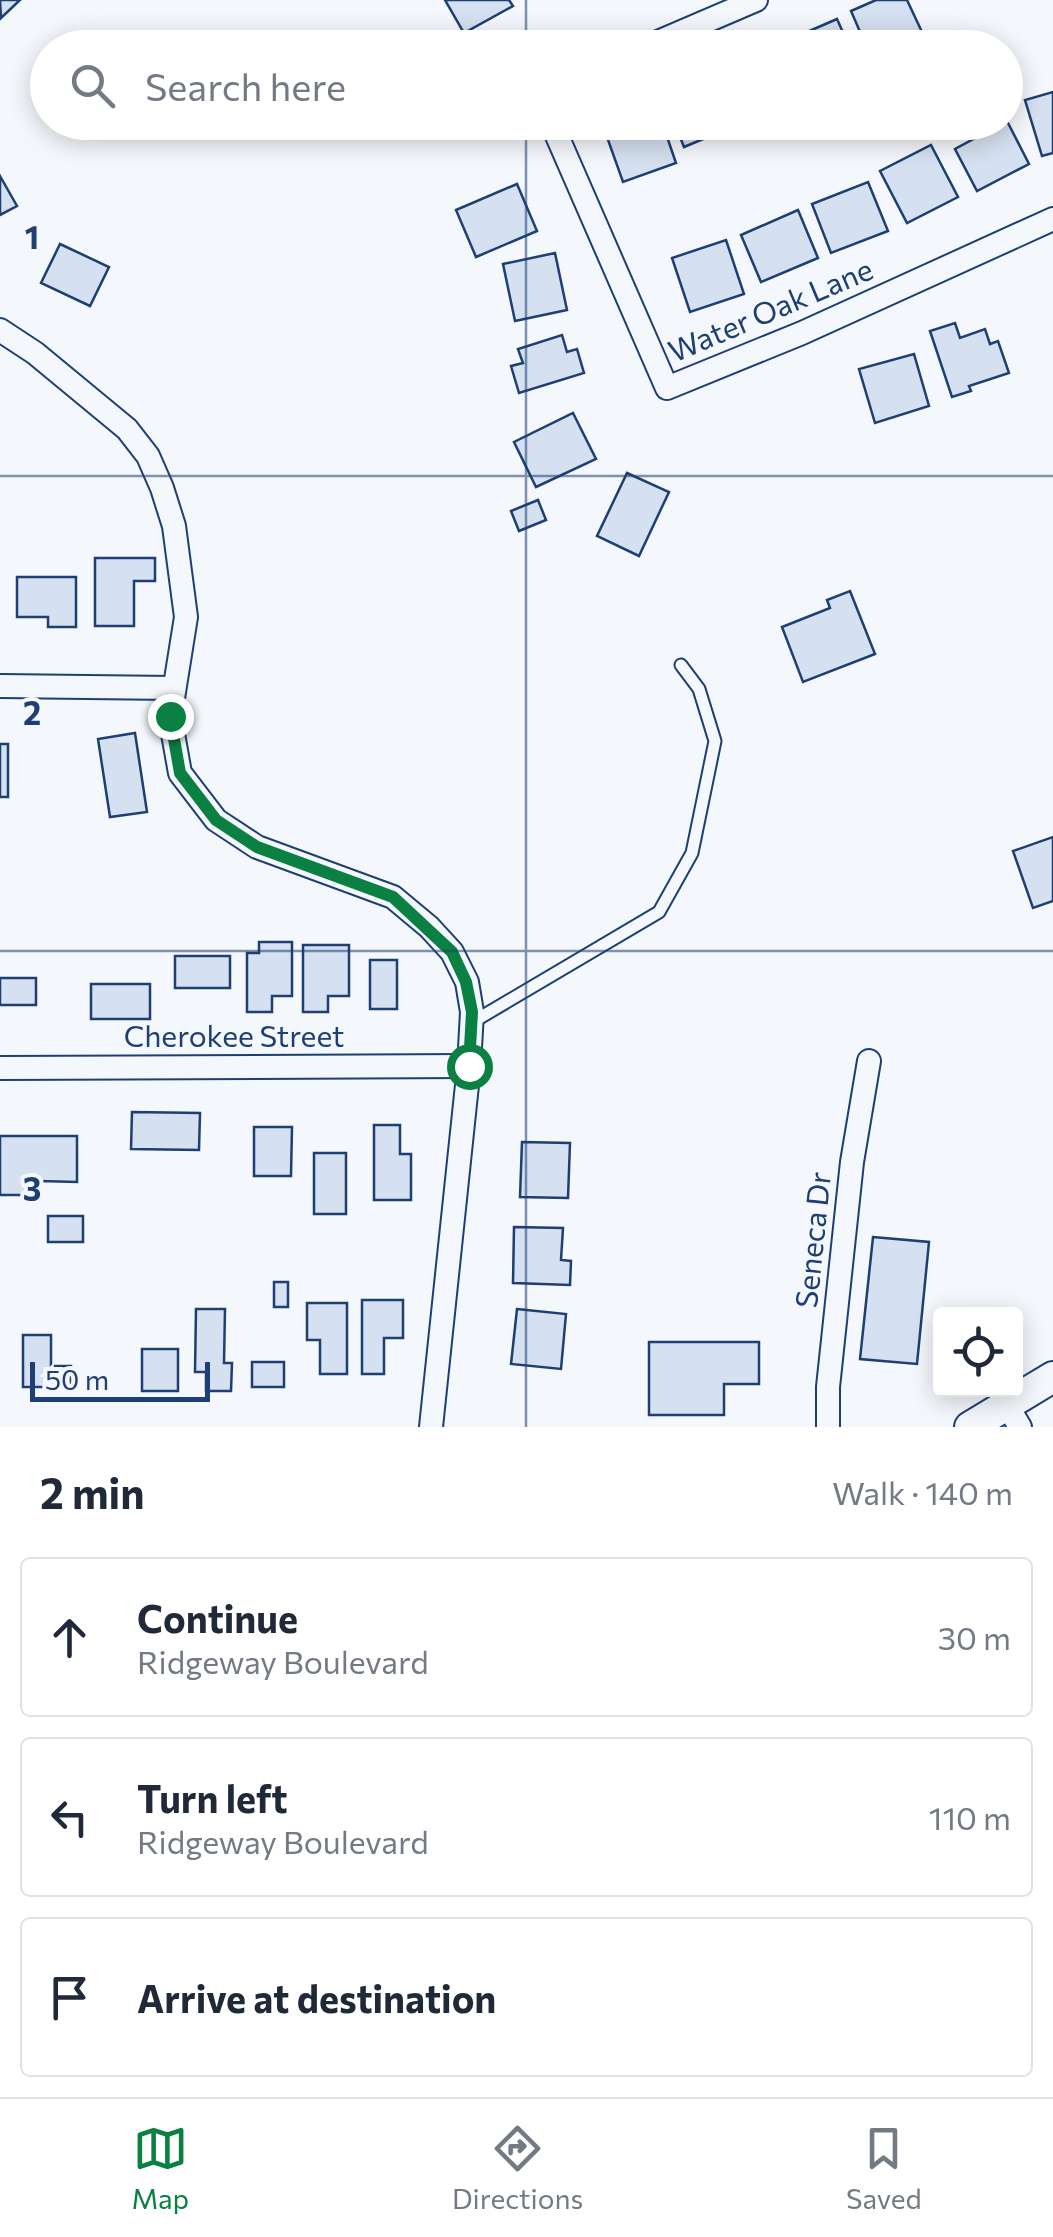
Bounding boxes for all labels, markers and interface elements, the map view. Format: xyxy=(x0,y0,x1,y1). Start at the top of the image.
search box xyxy=(30,30,1023,140)
icon: search xyxy=(65,58,120,113)
text: Search here xyxy=(145,62,346,109)
text: 1 xyxy=(25,216,39,256)
street label: Water Oak Lane xyxy=(662,249,878,368)
text: 2 xyxy=(23,692,41,732)
route end xyxy=(148,694,194,740)
street label: Cherokee Street xyxy=(124,1016,344,1053)
route start xyxy=(447,1044,493,1090)
text: 3 xyxy=(23,1168,41,1208)
street label: Seneca Dr xyxy=(786,1170,837,1310)
map controls xyxy=(933,1307,1023,1397)
button: locate xyxy=(933,1307,1023,1397)
scale bar xyxy=(30,1357,210,1402)
text: 50 m xyxy=(45,1362,109,1396)
text: 2 min xyxy=(40,1466,145,1518)
text: Walk · 140 m xyxy=(832,1472,1013,1512)
text: Continue xyxy=(137,1594,298,1641)
icon: ahead xyxy=(42,1610,97,1665)
text: 30 m xyxy=(938,1617,1011,1657)
text: Ridgeway Boulevard xyxy=(137,1641,429,1681)
text: Turn left xyxy=(137,1774,288,1821)
icon: left xyxy=(42,1790,97,1845)
text: 110 m xyxy=(929,1797,1011,1837)
text: Ridgeway Boulevard xyxy=(137,1821,429,1861)
icon: arrive xyxy=(42,1970,97,2025)
text: Arrive at destination xyxy=(137,1974,496,2021)
tab: Map xyxy=(131,2121,189,2215)
tab: Directions xyxy=(452,2121,583,2215)
tab: Saved xyxy=(846,2121,922,2215)

